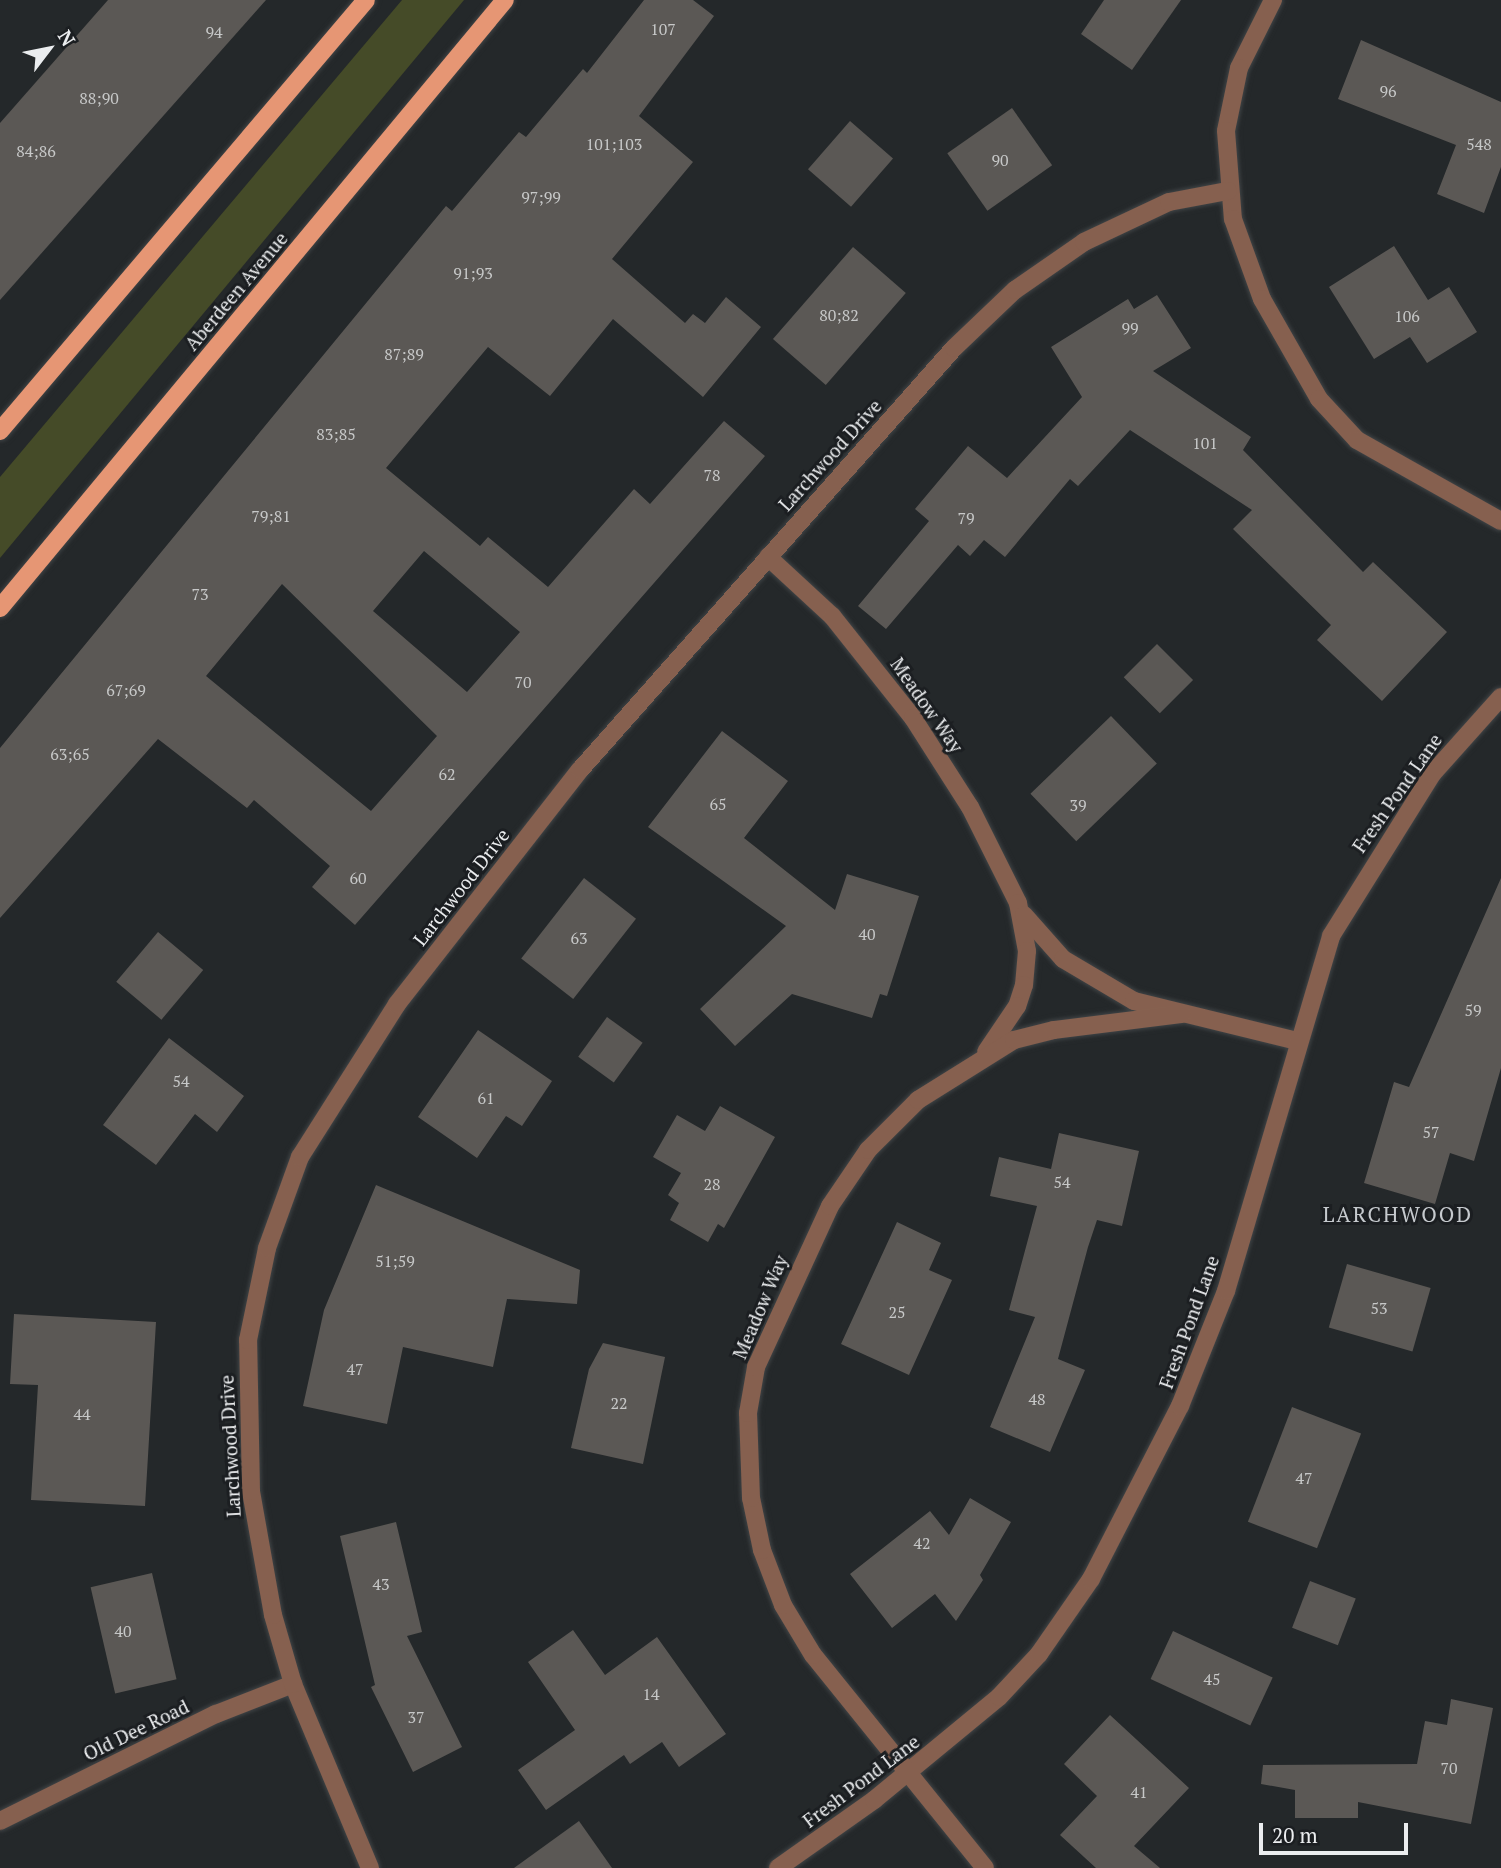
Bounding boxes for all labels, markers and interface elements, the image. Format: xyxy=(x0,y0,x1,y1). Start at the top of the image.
north arrow xyxy=(14,14,84,84)
house number: 107 xyxy=(650,19,676,39)
house number: 94 xyxy=(205,22,223,42)
text: N xyxy=(53,25,82,50)
house number: 96 xyxy=(1379,81,1397,101)
house number: 88;90 xyxy=(79,88,119,108)
house number: 101;103 xyxy=(586,134,642,154)
house number: 548 xyxy=(1466,134,1492,154)
house number: 84;86 xyxy=(16,141,56,161)
house number: 90 xyxy=(991,150,1009,170)
house number: 97;99 xyxy=(521,187,561,207)
street label: Aberdeen Avenue xyxy=(180,227,292,355)
house number: 91;93 xyxy=(453,263,493,283)
house number: 80;82 xyxy=(819,305,859,325)
house number: 106 xyxy=(1394,306,1420,326)
house number: 99 xyxy=(1121,318,1139,338)
house number: 87;89 xyxy=(384,344,424,364)
street label: Larchwood Drive xyxy=(774,394,886,516)
house number: 83;85 xyxy=(316,424,356,444)
house number: 101 xyxy=(1192,433,1218,453)
house number: 78 xyxy=(703,465,721,485)
house number: 79;81 xyxy=(251,506,291,526)
house number: 79 xyxy=(957,508,975,528)
house number: 73 xyxy=(191,584,209,604)
street label: Meadow Way xyxy=(886,653,968,757)
house number: 70 xyxy=(514,672,532,692)
house number: 67;69 xyxy=(106,680,146,700)
street label: Fresh Pond Lane xyxy=(1348,729,1446,857)
house number: 63;65 xyxy=(50,744,90,764)
house number: 62 xyxy=(438,764,456,784)
house number: 65 xyxy=(709,794,727,814)
house number: 39 xyxy=(1069,795,1087,815)
street label: Larchwood Drive xyxy=(408,824,514,950)
house number: 60 xyxy=(349,868,367,888)
house number: 40 xyxy=(858,924,876,944)
house number: 63 xyxy=(570,928,588,948)
house number: 59 xyxy=(1464,1000,1482,1020)
house number: 54 xyxy=(172,1071,190,1091)
house number: 61 xyxy=(477,1088,495,1108)
house number: 57 xyxy=(1422,1122,1440,1142)
house number: 54 xyxy=(1053,1172,1071,1192)
house number: 28 xyxy=(703,1174,721,1194)
district label: LARCHWOOD xyxy=(1324,1201,1472,1227)
house number: 51;59 xyxy=(375,1251,415,1271)
street label: Meadow Way xyxy=(728,1252,792,1362)
street label: Fresh Pond Lane xyxy=(1154,1252,1224,1392)
house number: 53 xyxy=(1370,1298,1388,1318)
house number: 25 xyxy=(888,1302,906,1322)
house number: 47 xyxy=(346,1359,364,1379)
street label: Larchwood Drive xyxy=(215,1374,245,1518)
house number: 48 xyxy=(1028,1389,1046,1409)
house number: 22 xyxy=(610,1393,628,1413)
house number: 44 xyxy=(73,1404,91,1424)
house number: 47 xyxy=(1295,1468,1313,1488)
house number: 42 xyxy=(913,1533,931,1553)
house number: 43 xyxy=(372,1574,390,1594)
house number: 40 xyxy=(114,1621,132,1641)
house number: 45 xyxy=(1203,1669,1221,1689)
house number: 14 xyxy=(642,1684,660,1704)
street label: Old Dee Road xyxy=(80,1695,192,1765)
house number: 37 xyxy=(407,1707,425,1727)
street label: Fresh Pond Lane xyxy=(798,1730,924,1832)
house number: 70 xyxy=(1440,1758,1458,1778)
house number: 41 xyxy=(1130,1782,1148,1802)
scale bar xyxy=(1263,1808,1412,1852)
text: 20 m xyxy=(1272,1821,1318,1849)

